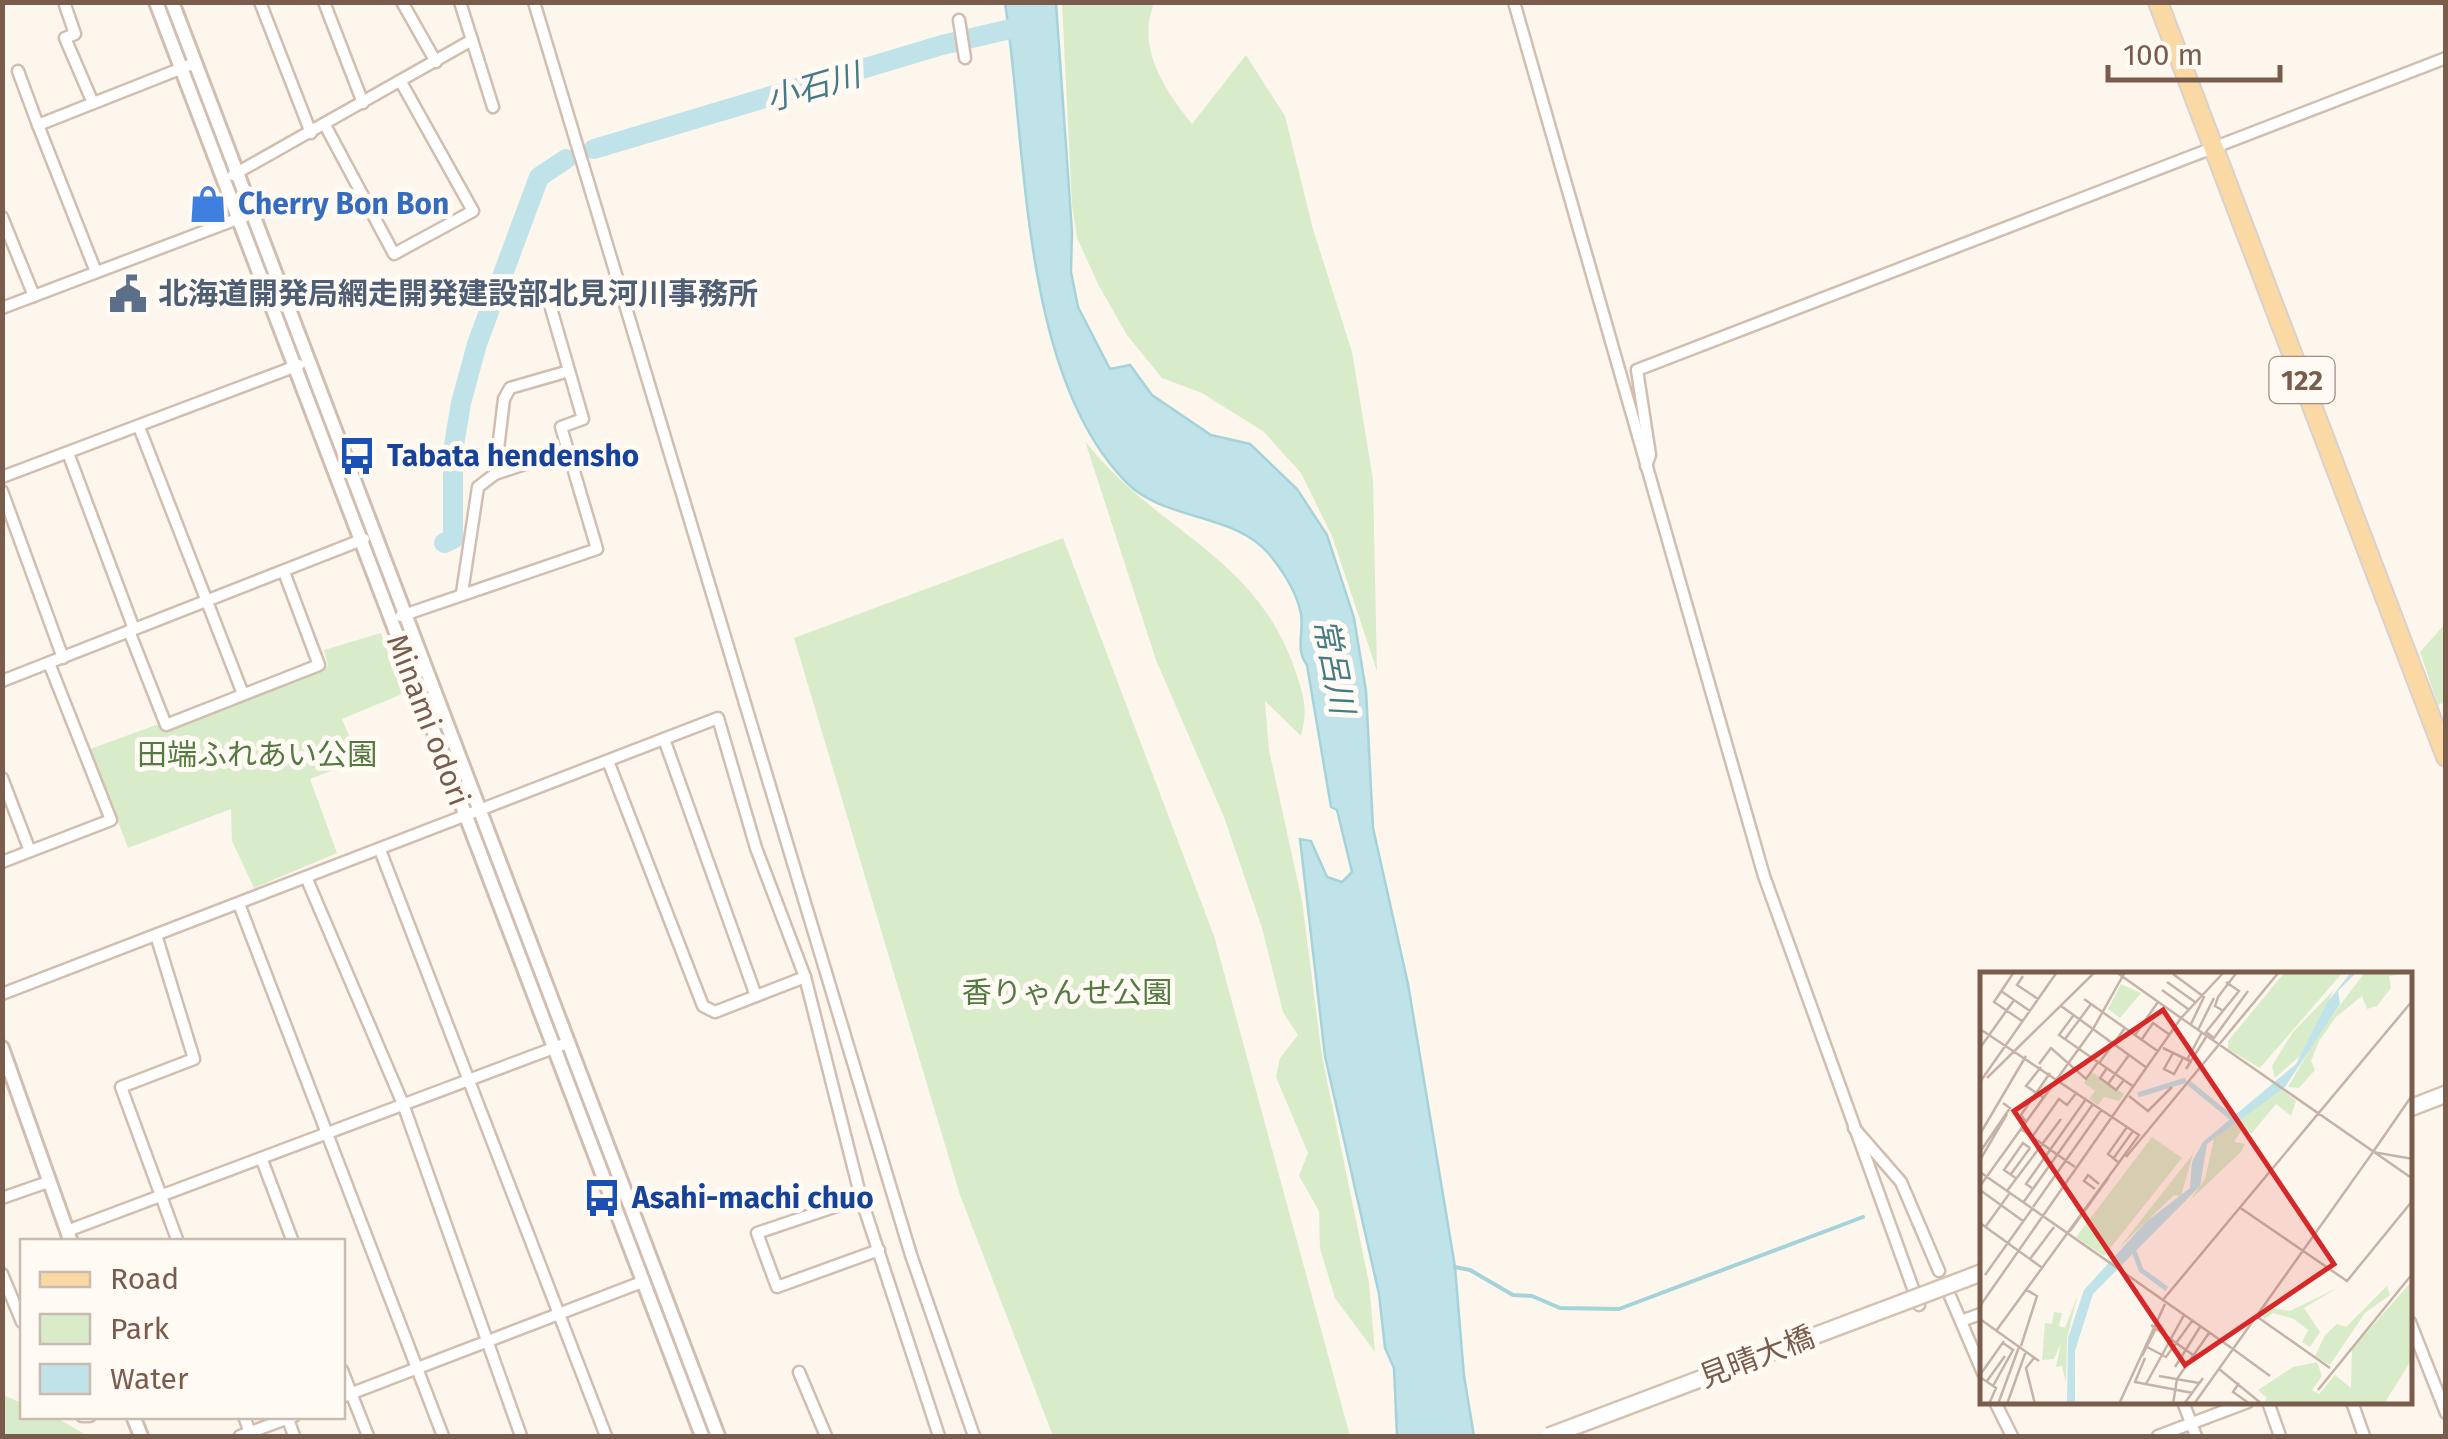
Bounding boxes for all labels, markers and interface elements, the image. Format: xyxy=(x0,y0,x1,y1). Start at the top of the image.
scale bar xyxy=(2108,20,2280,82)
text: 100 m xyxy=(2123,37,2203,73)
water label: 小石川 xyxy=(762,55,867,118)
shop icon: Cherry Bon Bon xyxy=(187,183,229,225)
place label: Cherry Bon Bon xyxy=(238,186,449,222)
public building icon: 北海道開発局網走開発建設部北見河川事務所 xyxy=(107,273,149,315)
place label: 北海道開発局網走開発建設部北見河川事務所 xyxy=(158,276,758,312)
road number: 122 xyxy=(2270,357,2334,403)
bus stop icon: Tabata hendensho xyxy=(336,435,378,477)
place label: Tabata hendensho xyxy=(387,438,639,474)
water label: 常呂川 xyxy=(1306,615,1362,720)
street label: Minami odori xyxy=(379,629,477,811)
park label: 田端ふれあい公園 xyxy=(137,737,377,773)
inset map xyxy=(1980,972,2413,1404)
park label: 香りゃんせ公園 xyxy=(962,975,1172,1011)
bus stop icon: Asahi-machi chuo xyxy=(581,1177,623,1219)
place label: Asahi-machi chuo xyxy=(631,1180,874,1216)
legend xyxy=(20,1239,345,1419)
text: Road xyxy=(110,1261,179,1297)
text: Park xyxy=(110,1311,170,1347)
street label: 見晴大橋 xyxy=(1695,1319,1819,1395)
text: Water xyxy=(110,1361,189,1397)

